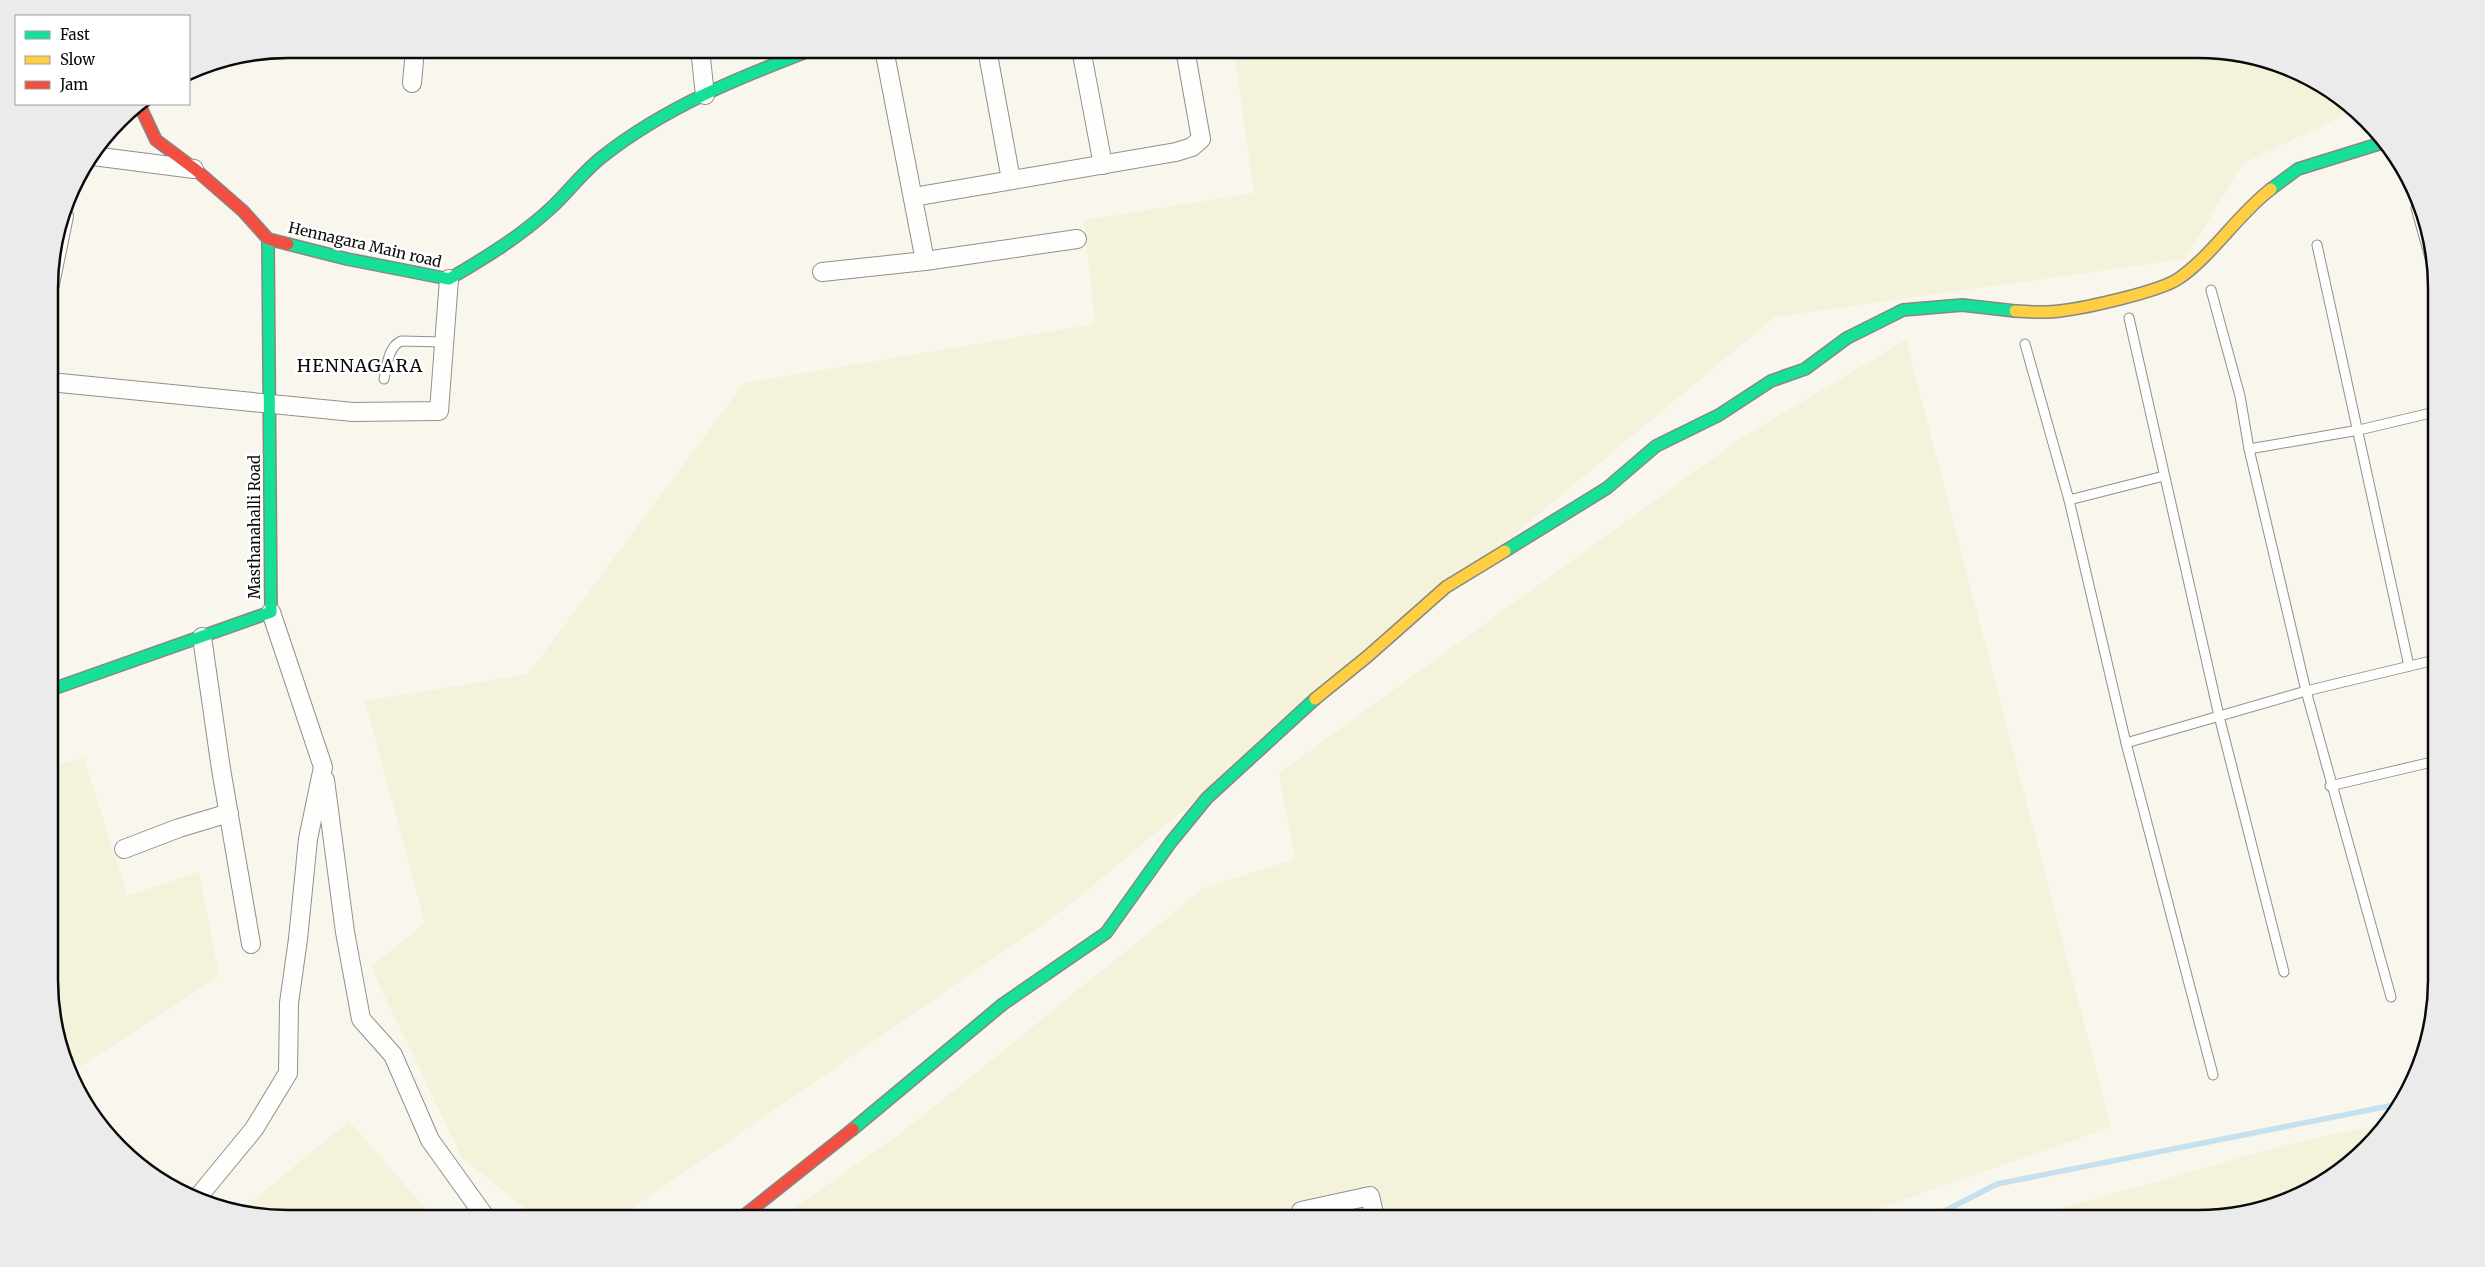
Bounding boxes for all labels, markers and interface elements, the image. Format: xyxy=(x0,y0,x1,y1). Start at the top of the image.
legend xyxy=(15,15,190,105)
text: Fast xyxy=(60,25,90,44)
text: Slow xyxy=(60,50,95,69)
text: Jam xyxy=(59,75,88,94)
street label: Hennagara Main road xyxy=(287,218,444,271)
district label: HENNAGARA xyxy=(297,354,423,377)
street label: Masthanahalli Road xyxy=(245,455,264,599)

